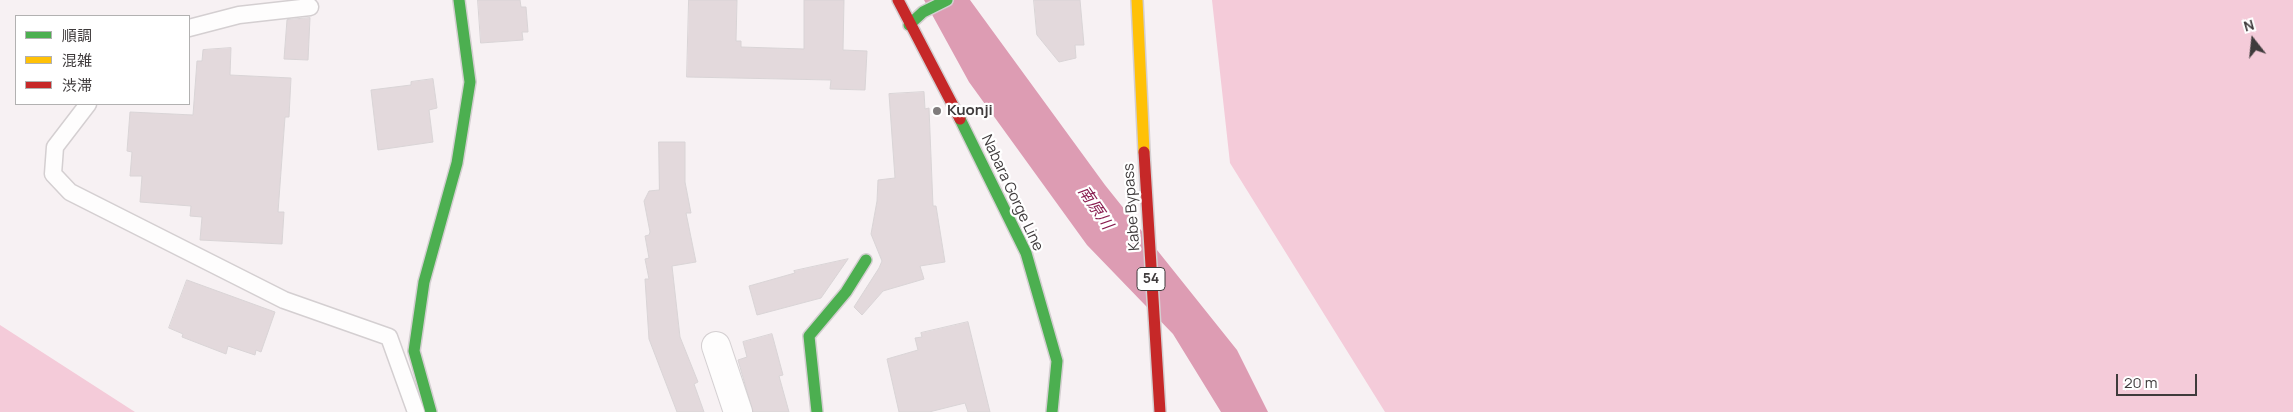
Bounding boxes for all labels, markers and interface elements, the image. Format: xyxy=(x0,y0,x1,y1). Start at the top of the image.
legend xyxy=(15,15,190,105)
north arrow xyxy=(2228,15,2278,65)
text: N xyxy=(2241,15,2256,36)
text: 順調 xyxy=(62,25,92,46)
text: 混雑 xyxy=(62,50,92,71)
text: 渋滞 xyxy=(62,75,92,96)
place label: Kuonji xyxy=(947,102,993,120)
marker: Kuonji xyxy=(931,105,943,117)
street label: Nabara Gorge Line xyxy=(977,132,1047,254)
street label: Kabe Bypass xyxy=(1120,163,1144,251)
water label: 南原川 xyxy=(1074,183,1116,233)
road number: 54 xyxy=(1137,268,1165,290)
scale bar xyxy=(2118,364,2199,396)
text: 20 m xyxy=(2124,372,2157,393)

